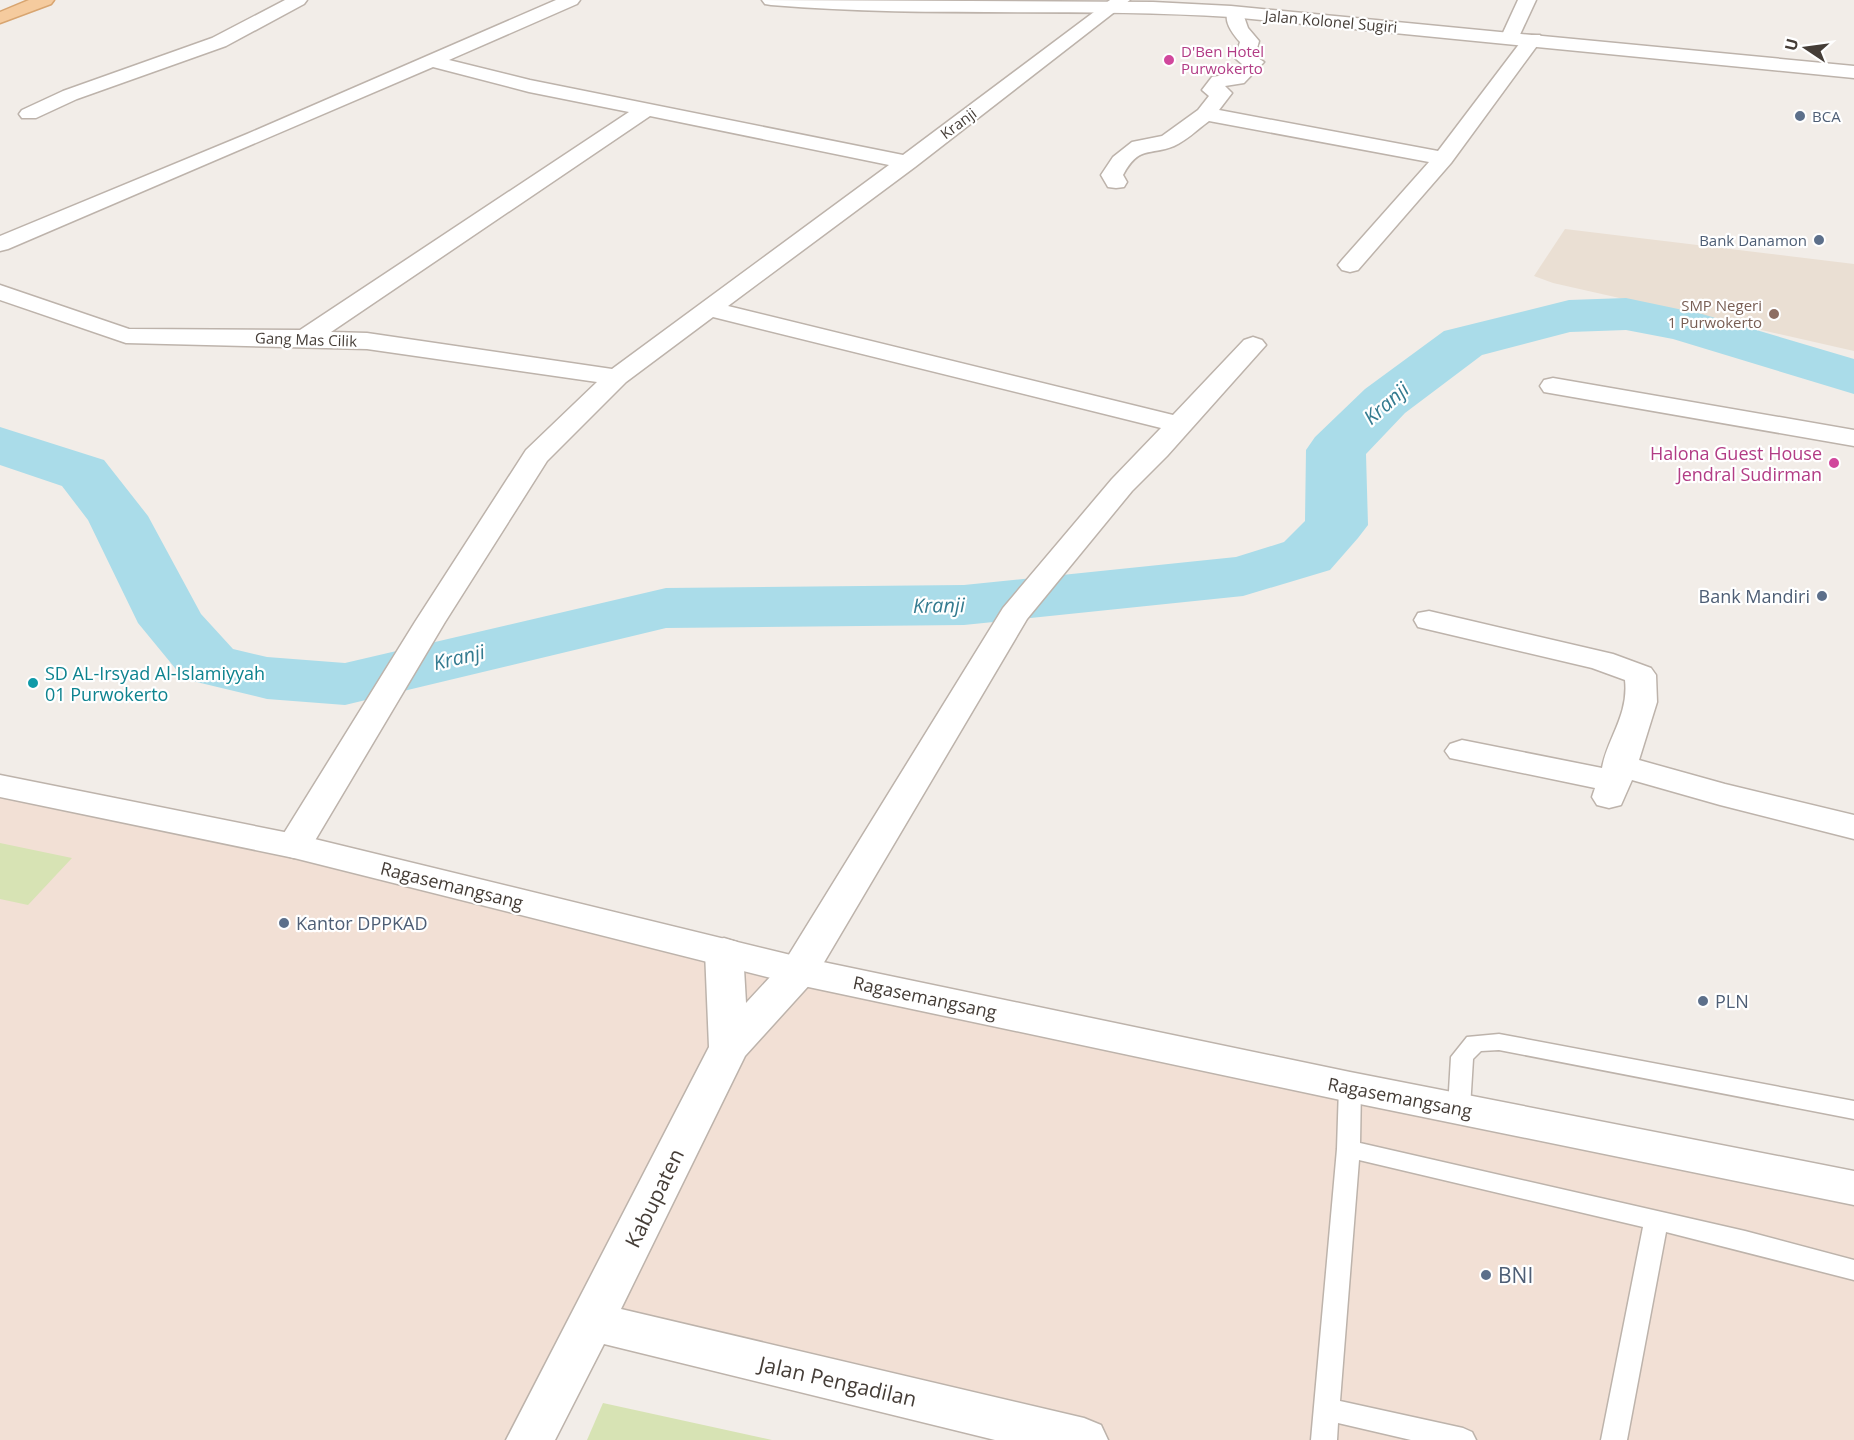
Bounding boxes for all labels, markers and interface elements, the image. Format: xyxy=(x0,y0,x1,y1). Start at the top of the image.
street label: Jalan Kolonel Sugiri xyxy=(1262,5,1398,37)
north arrow xyxy=(1776,18,1836,78)
text: U xyxy=(1779,36,1803,53)
place label: D'Ben Hotel Purwokerto xyxy=(1181,41,1264,78)
marker: D'Ben Hotel Purwokerto xyxy=(1162,53,1176,67)
street label: Kranji xyxy=(936,103,980,143)
place label: BCA xyxy=(1812,106,1841,126)
marker: BCA xyxy=(1793,109,1807,123)
place label: Bank Danamon xyxy=(1699,230,1807,250)
marker: Bank Danamon xyxy=(1812,233,1826,247)
place label: SMP Negeri 1 Purwokerto xyxy=(1668,295,1762,332)
marker: SMP Negeri 1 Purwokerto xyxy=(1767,307,1781,321)
street label: Gang Mas Cilik xyxy=(255,327,357,351)
water label: Kranji xyxy=(1358,375,1415,430)
place label: Halona Guest House Jendral Sudirman xyxy=(1650,441,1822,486)
marker: Halona Guest House Jendral Sudirman xyxy=(1827,456,1841,470)
place label: Bank Mandiri xyxy=(1699,584,1810,608)
marker: Bank Mandiri xyxy=(1815,589,1829,603)
water label: Kranji xyxy=(913,591,966,619)
water label: Kranji xyxy=(431,638,488,676)
place label: SD AL-Irsyad Al-Islamiyyah 01 Purwokerto xyxy=(45,661,265,706)
marker: SD AL-Irsyad Al-Islamiyyah 01 Purwokerto xyxy=(26,676,40,690)
street label: Ragasemangsang xyxy=(378,856,526,914)
place label: Kantor DPPKAD xyxy=(296,911,428,935)
marker: Kantor DPPKAD xyxy=(277,916,291,930)
street label: Ragasemangsang xyxy=(851,970,999,1024)
place label: PLN xyxy=(1715,989,1749,1013)
marker: PLN xyxy=(1696,994,1710,1008)
street label: Ragasemangsang xyxy=(1326,1071,1474,1123)
street label: Kabupaten xyxy=(618,1144,690,1252)
place label: BNI xyxy=(1498,1261,1533,1289)
marker: BNI xyxy=(1479,1268,1493,1282)
street label: Jalan Pengadilan xyxy=(754,1349,920,1413)

